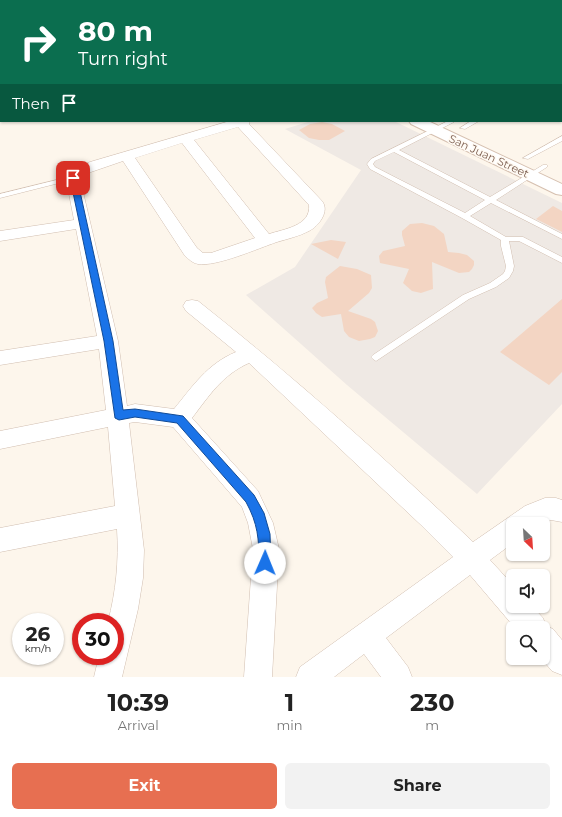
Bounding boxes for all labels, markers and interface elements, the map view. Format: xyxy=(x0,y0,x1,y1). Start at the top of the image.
text: 80 m xyxy=(78,14,153,48)
icon: right xyxy=(12,16,64,68)
text: Turn right xyxy=(78,48,168,70)
icon: arrive xyxy=(58,92,80,114)
text: Then xyxy=(12,94,50,113)
street label: San Juan Street xyxy=(447,131,532,181)
pin xyxy=(56,161,90,195)
icon: arrive xyxy=(62,167,84,189)
north arrow xyxy=(506,517,550,561)
map controls xyxy=(506,517,550,665)
position arrow xyxy=(244,542,286,584)
button: sound xyxy=(506,569,550,613)
speed limit sign: 30 xyxy=(72,613,124,665)
button: search xyxy=(506,621,550,665)
text: 26 xyxy=(26,622,50,646)
text: km/h xyxy=(25,642,51,655)
text: 10:39 xyxy=(107,688,169,717)
text: 1 xyxy=(285,688,294,717)
text: 230 xyxy=(410,688,455,717)
text: Arrival xyxy=(118,717,159,733)
text: min xyxy=(276,717,302,733)
text: m xyxy=(425,717,439,733)
button: Exit xyxy=(12,763,277,809)
button: Share xyxy=(285,763,550,809)

